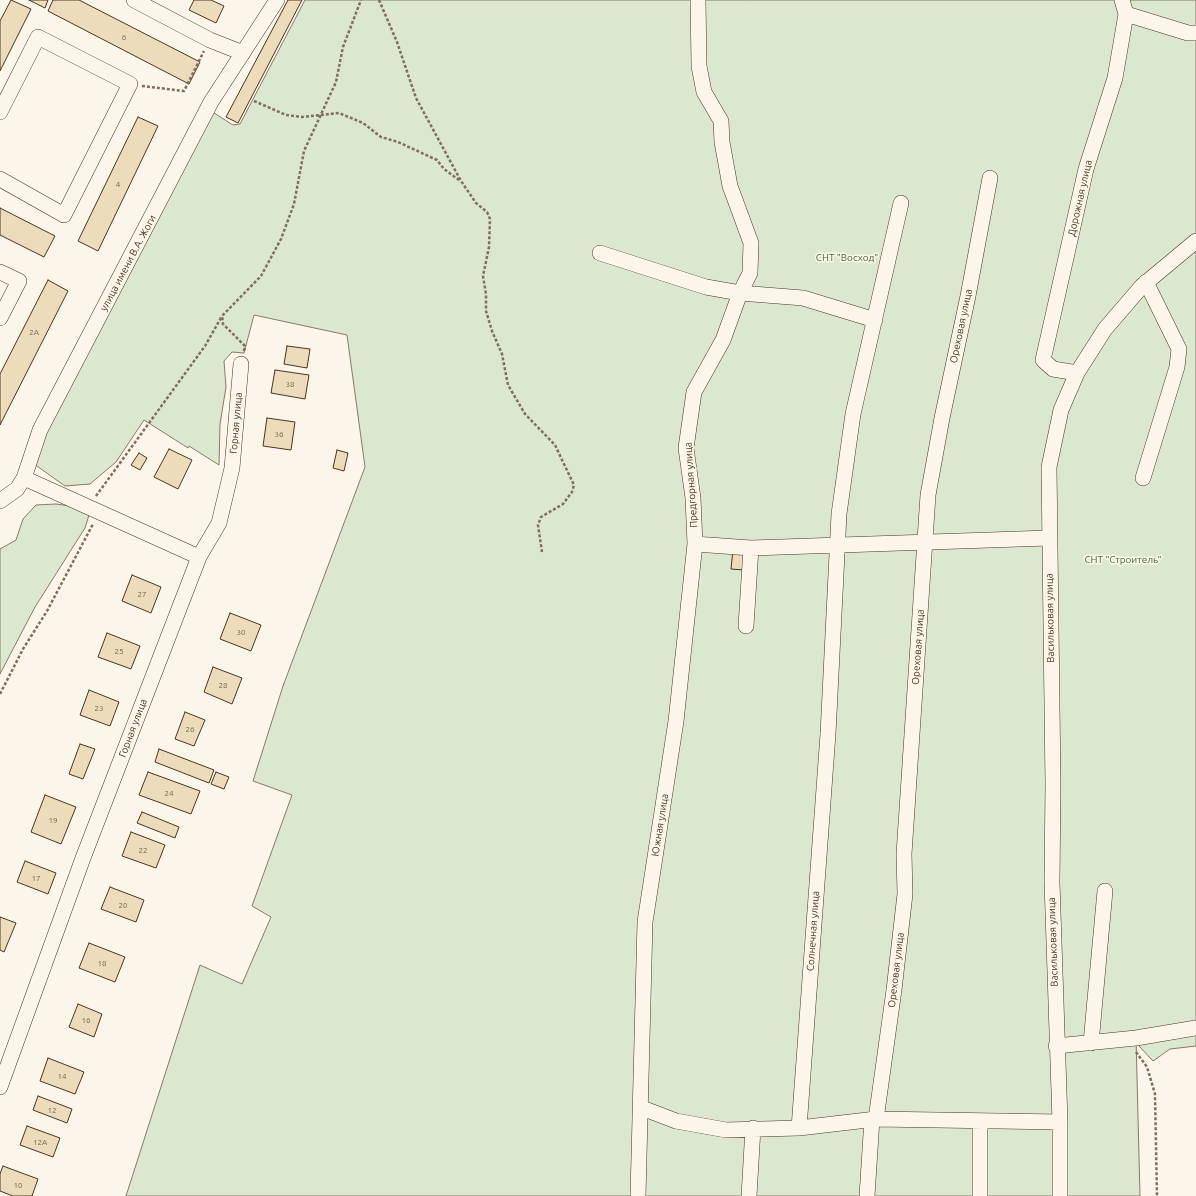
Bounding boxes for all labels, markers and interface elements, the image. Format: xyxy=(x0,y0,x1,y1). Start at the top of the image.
house number: 6 xyxy=(122,32,126,42)
street label: Дорожная улица xyxy=(1065,159,1095,237)
house number: 4 xyxy=(116,179,120,189)
street label: улица имени В.А. Жоги xyxy=(98,213,158,313)
park label: СНТ "Восход" xyxy=(816,252,878,264)
street label: Ореховая улица xyxy=(947,288,975,364)
house number: 2А xyxy=(29,327,39,337)
house number: 38 xyxy=(285,379,295,389)
street label: Горная улица xyxy=(227,392,245,454)
house number: 36 xyxy=(274,429,284,439)
street label: Предгорная улица xyxy=(682,442,700,528)
park label: СНТ "Строитель" xyxy=(1084,554,1162,566)
street label: Васильковая улица xyxy=(1043,573,1057,663)
house number: 27 xyxy=(137,589,147,599)
street label: Ореховая улица xyxy=(909,609,927,685)
house number: 30 xyxy=(236,627,246,637)
house number: 25 xyxy=(114,646,124,656)
house number: 28 xyxy=(218,680,228,690)
street label: Горная улица xyxy=(116,697,150,759)
house number: 23 xyxy=(94,703,104,713)
house number: 26 xyxy=(185,724,195,734)
house number: 24 xyxy=(164,788,174,798)
street label: Южная улица xyxy=(649,793,671,857)
house number: 19 xyxy=(48,815,58,825)
house number: 22 xyxy=(138,845,148,855)
house number: 17 xyxy=(31,873,41,883)
street label: Солнечная улица xyxy=(804,890,822,972)
street label: Васильковая улица xyxy=(1045,897,1061,987)
house number: 20 xyxy=(118,900,128,910)
street label: Ореховая улица xyxy=(885,932,907,1008)
house number: 18 xyxy=(97,958,107,968)
house number: 16 xyxy=(81,1015,91,1025)
house number: 14 xyxy=(57,1071,67,1081)
house number: 12 xyxy=(47,1105,57,1115)
house number: 12А xyxy=(33,1137,47,1147)
house number: 10 xyxy=(13,1180,23,1190)

